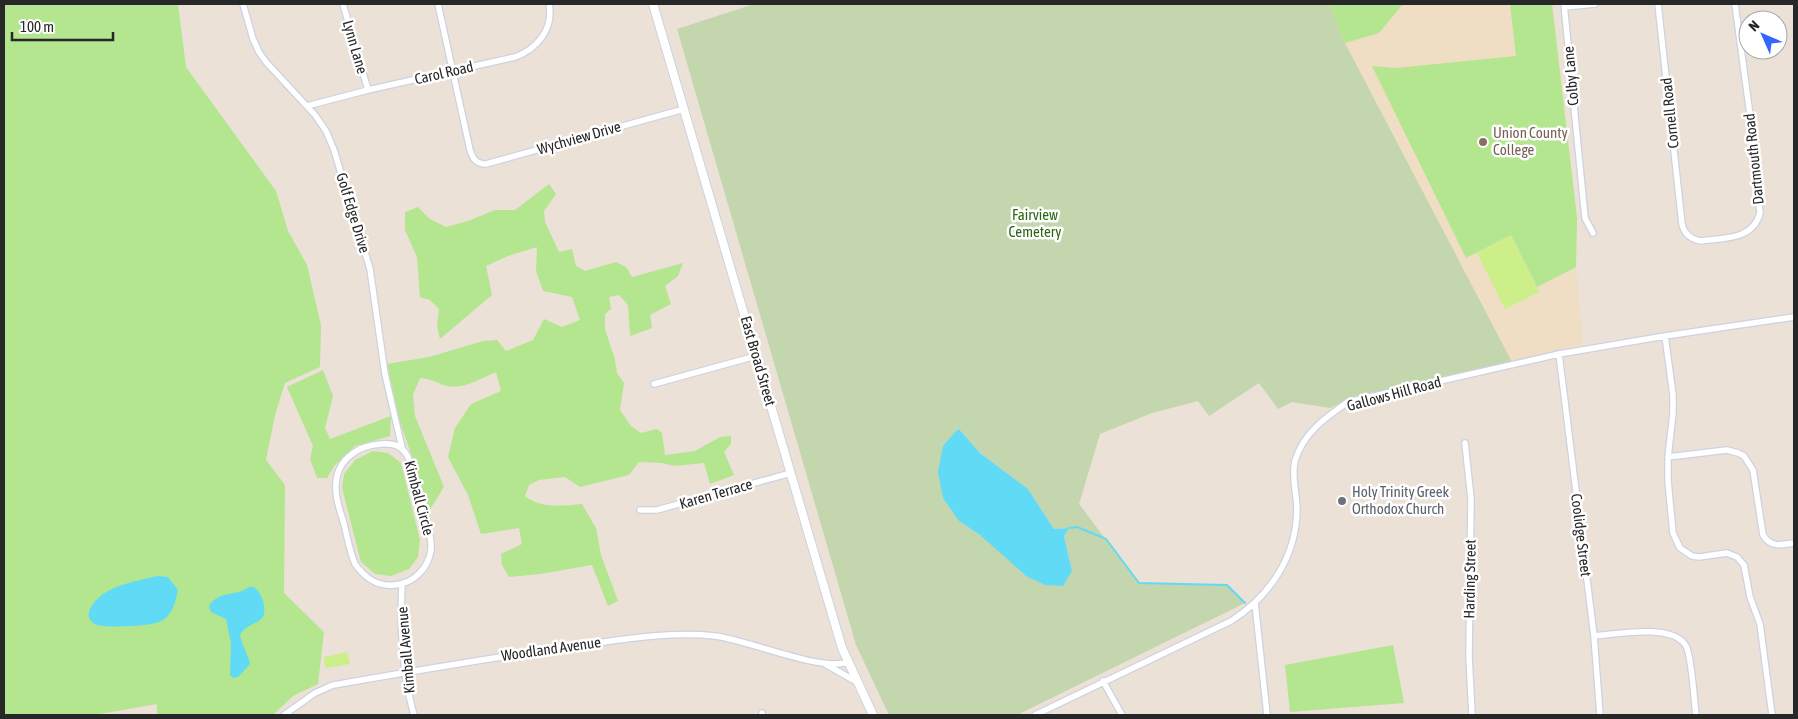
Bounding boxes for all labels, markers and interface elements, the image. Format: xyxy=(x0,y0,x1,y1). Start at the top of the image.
scale bar xyxy=(12,10,114,42)
north arrow xyxy=(1738,10,1788,60)
text: N xyxy=(1745,17,1762,34)
text: 100 m xyxy=(20,18,54,35)
street label: Lynn Lane xyxy=(340,18,371,76)
street label: Colby Lane xyxy=(1559,45,1582,107)
street label: Carol Road xyxy=(413,57,475,88)
street label: Cornell Road xyxy=(1657,77,1682,149)
street label: Dartmouth Road xyxy=(1740,113,1767,205)
street label: Wychview Drive xyxy=(535,117,623,158)
place label: Union County College xyxy=(1493,124,1568,158)
marker: Union County College xyxy=(1477,136,1489,148)
street label: Golf Edge Drive xyxy=(333,171,374,255)
park label: Fairview Cemetery xyxy=(1009,206,1061,240)
street label: East Broad Street xyxy=(738,314,779,408)
street label: Gallows Hill Road xyxy=(1345,373,1443,414)
street label: Kimball Circle xyxy=(401,459,438,537)
street label: Karen Terrace xyxy=(677,475,754,512)
place label: Holy Trinity Greek Orthodox Church xyxy=(1352,483,1450,517)
street label: Coolidge Street xyxy=(1568,493,1595,577)
marker: Holy Trinity Greek Orthodox Church xyxy=(1336,495,1348,507)
street label: Harding Street xyxy=(1460,539,1479,619)
street label: Kimball Avenue xyxy=(393,606,418,694)
street label: Woodland Avenue xyxy=(500,633,602,664)

